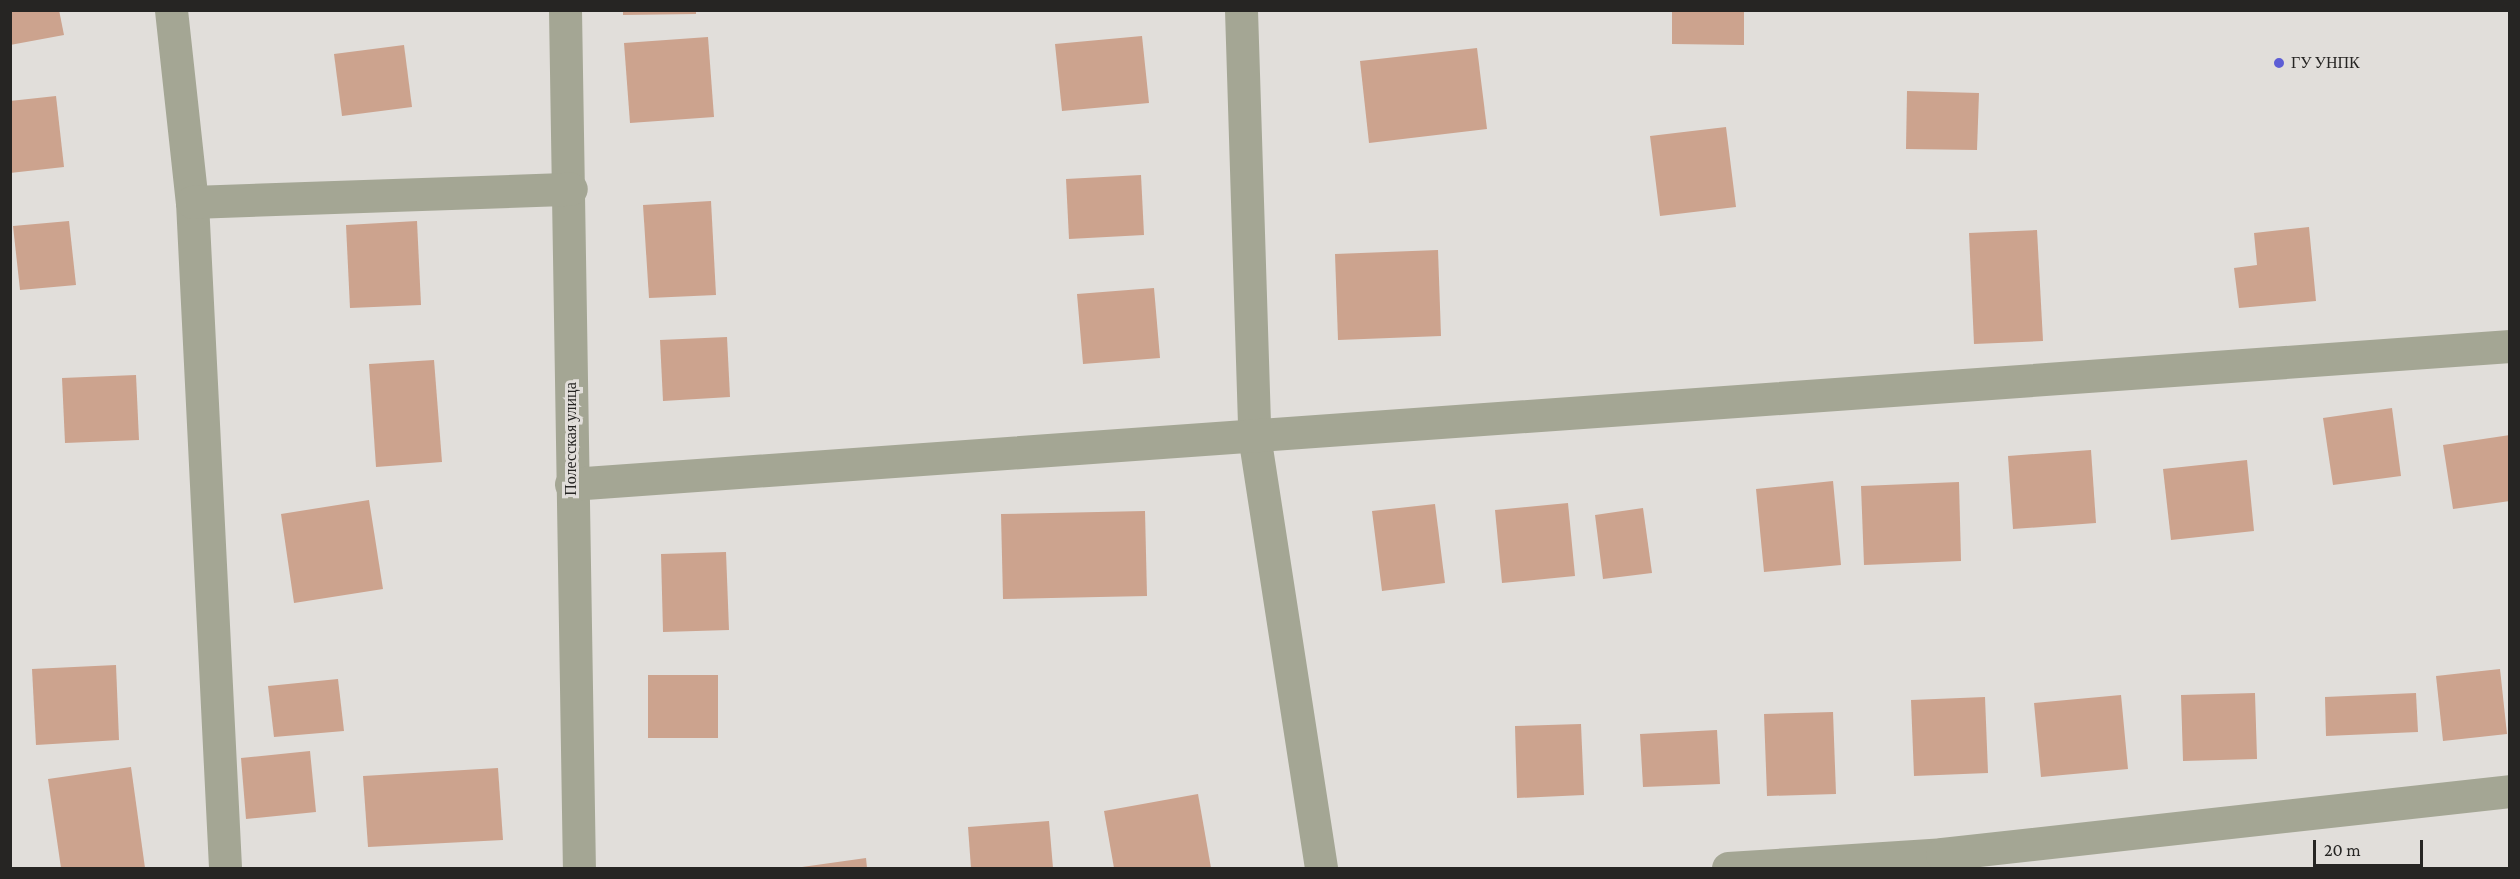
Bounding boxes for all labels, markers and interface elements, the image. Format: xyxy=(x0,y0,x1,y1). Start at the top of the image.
place label: ГУ УНПК xyxy=(2291,53,2360,73)
marker: ГУ УНПК xyxy=(2272,56,2286,70)
street label: Полесская улица xyxy=(561,382,581,496)
scale bar xyxy=(2316,828,2426,866)
text: 20 m xyxy=(2324,840,2361,860)

